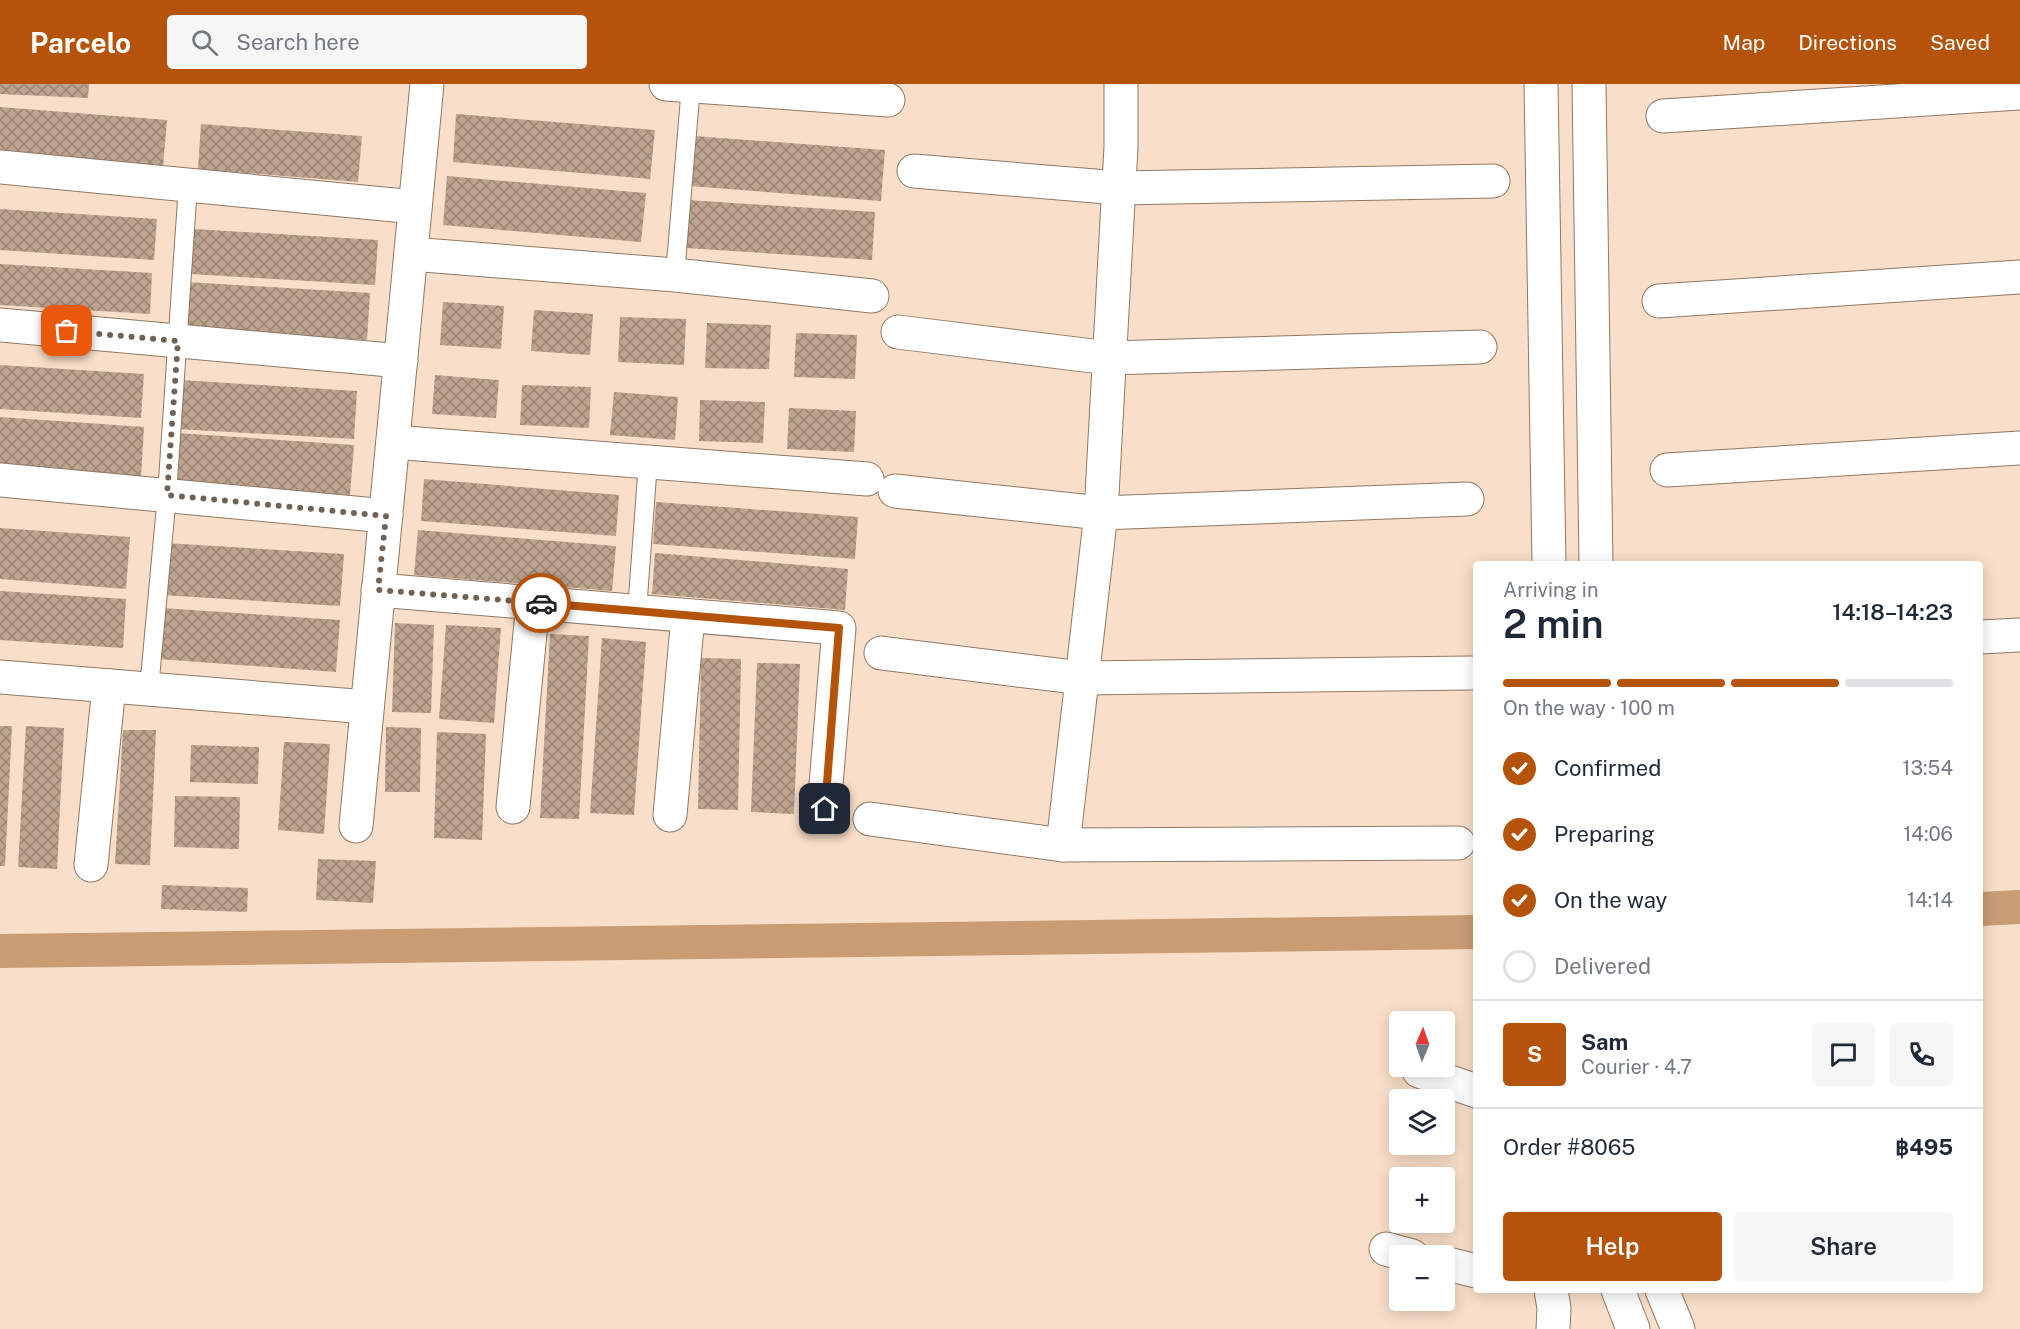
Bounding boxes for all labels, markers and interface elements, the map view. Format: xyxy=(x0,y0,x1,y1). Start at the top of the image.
search box xyxy=(167,15,587,69)
text: Parcelo xyxy=(30,26,131,59)
icon: search xyxy=(188,26,221,59)
text: Search here xyxy=(236,29,360,55)
text: Map xyxy=(1723,30,1765,55)
text: Directions xyxy=(1798,30,1897,55)
text: Saved xyxy=(1930,30,1990,55)
pin xyxy=(41,305,92,356)
icon: bag xyxy=(50,314,83,347)
courier xyxy=(511,573,571,633)
text: Arriving in xyxy=(1503,578,1598,602)
icon: car xyxy=(525,587,558,620)
text: 14:18–14:23 xyxy=(1832,599,1953,625)
text: 2 min xyxy=(1503,601,1604,647)
text: On the way · 100 m xyxy=(1503,696,1675,720)
icon: check xyxy=(1503,752,1536,785)
text: Confirmed xyxy=(1554,755,1661,781)
text: 13:54 xyxy=(1902,756,1953,780)
pin xyxy=(799,783,850,834)
icon: home xyxy=(808,792,841,825)
icon: check xyxy=(1503,818,1536,851)
text: Preparing xyxy=(1554,821,1655,847)
text: 14:06 xyxy=(1903,822,1953,846)
icon: check xyxy=(1503,884,1536,917)
text: On the way xyxy=(1554,887,1667,913)
text: 14:14 xyxy=(1907,888,1953,912)
text: Delivered xyxy=(1554,953,1651,979)
north arrow xyxy=(1389,1011,1455,1077)
map controls xyxy=(1389,1011,1455,1311)
button: chat xyxy=(1812,1023,1875,1086)
button: phone xyxy=(1890,1023,1953,1086)
text: Sam xyxy=(1581,1029,1628,1055)
text: S xyxy=(1527,1041,1542,1067)
text: Courier · 4.7 xyxy=(1581,1055,1692,1079)
button: layers xyxy=(1389,1089,1455,1155)
text: Order #8065 xyxy=(1503,1134,1635,1160)
text: ฿495 xyxy=(1895,1134,1953,1160)
button: + xyxy=(1389,1167,1455,1233)
button: Help xyxy=(1503,1212,1722,1281)
button: Share xyxy=(1734,1212,1953,1281)
button: − xyxy=(1389,1245,1455,1311)

